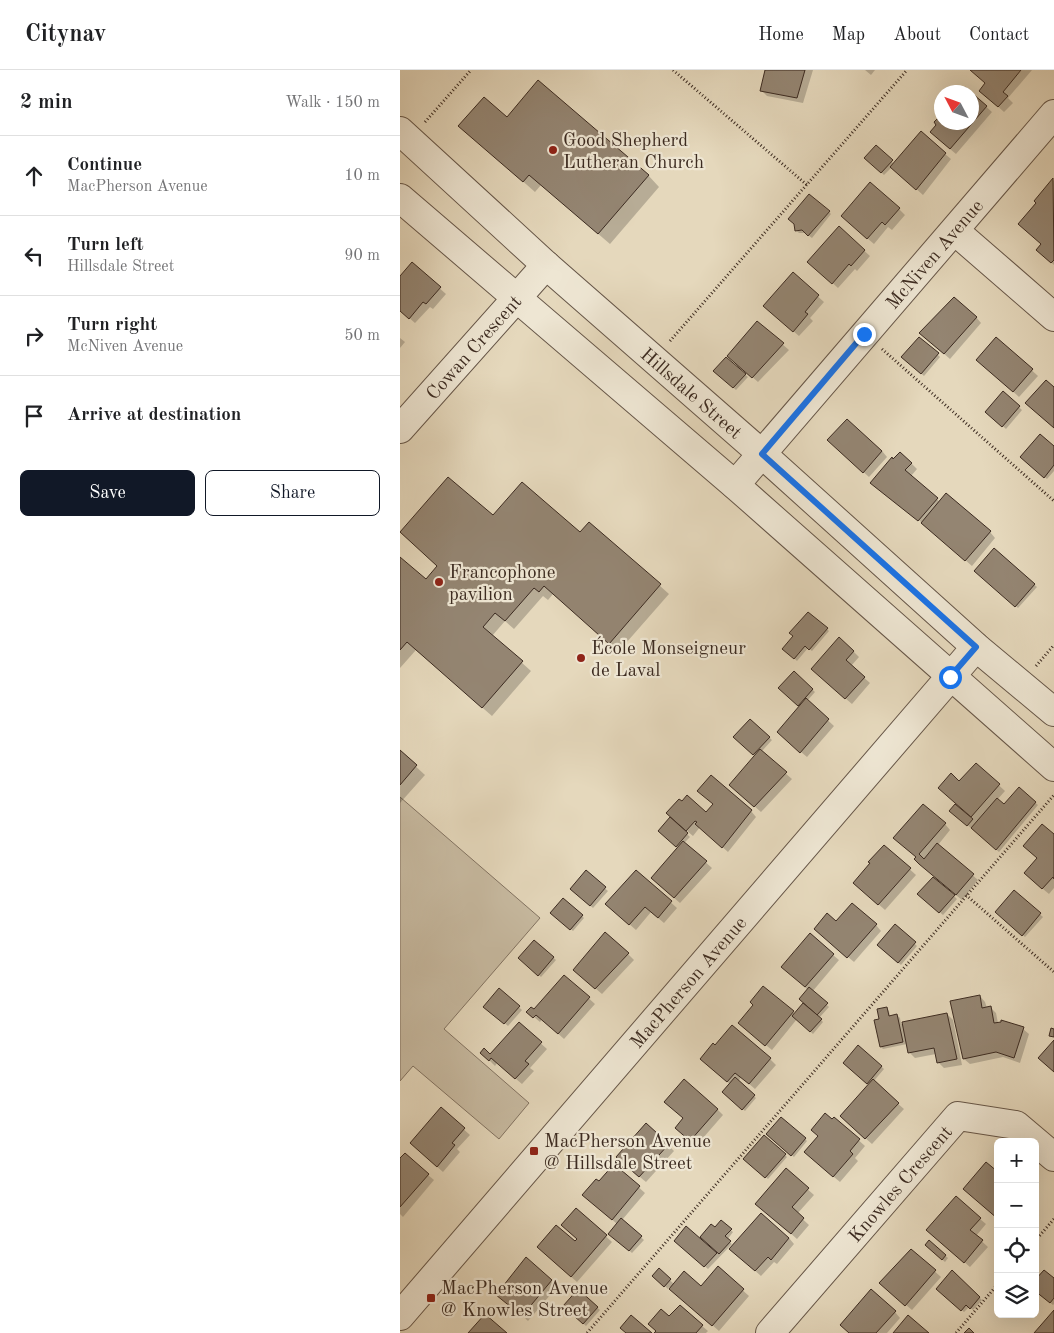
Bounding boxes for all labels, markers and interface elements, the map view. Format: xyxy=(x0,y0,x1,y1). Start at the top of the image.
text: Citynav xyxy=(25,23,106,47)
text: Home xyxy=(758,26,804,44)
text: Map xyxy=(832,26,865,44)
text: About xyxy=(893,26,941,44)
text: Contact xyxy=(969,26,1029,44)
north arrow xyxy=(934,85,979,130)
text: 2 min xyxy=(20,92,73,113)
text: Walk · 150 m xyxy=(285,95,380,111)
place label: Good Shepherd Lutheran Church xyxy=(563,132,704,173)
marker: Good Shepherd Lutheran Church xyxy=(547,144,559,156)
text: Continue xyxy=(67,156,142,175)
icon: ahead xyxy=(20,162,48,190)
text: 10 m xyxy=(344,168,380,184)
text: MacPherson Avenue xyxy=(67,179,208,195)
street label: McNiven Avenue xyxy=(884,197,988,314)
text: Turn left xyxy=(67,236,144,255)
icon: left xyxy=(20,242,48,270)
text: 90 m xyxy=(344,248,380,264)
text: Hillsdale Street xyxy=(67,259,174,275)
street label: Cowan Crescent xyxy=(424,293,526,404)
text: Turn right xyxy=(67,316,157,335)
icon: right xyxy=(20,322,48,350)
route end xyxy=(853,323,876,346)
text: 50 m xyxy=(344,328,380,344)
text: McNiven Avenue xyxy=(67,339,183,355)
street label: Hillsdale Street xyxy=(636,345,744,444)
icon: arrive xyxy=(20,402,48,430)
text: Arrive at destination xyxy=(67,406,241,425)
button: Save xyxy=(20,470,195,516)
button: Share xyxy=(205,470,380,516)
place label: Francophone pavilion xyxy=(449,564,556,605)
marker: Francophone pavilion xyxy=(433,576,445,588)
place label: École Monseigneur de Laval xyxy=(591,636,746,681)
marker: École Monseigneur de Laval xyxy=(575,652,587,664)
route start xyxy=(939,666,962,689)
street label: MacPherson Avenue xyxy=(628,914,751,1053)
street label: Knowles Crescent xyxy=(846,1123,957,1247)
place label: MacPherson Avenue @ Hillsdale Street xyxy=(544,1133,711,1174)
map controls xyxy=(994,1138,1039,1318)
button: + xyxy=(994,1138,1039,1183)
marker: MacPherson Avenue @ Hillsdale Street xyxy=(528,1145,540,1157)
button: − xyxy=(994,1183,1039,1228)
button: locate xyxy=(994,1228,1039,1273)
button: layers xyxy=(994,1273,1039,1318)
place label: MacPherson Avenue @ Knowles Street xyxy=(441,1280,608,1321)
marker: MacPherson Avenue @ Knowles Street xyxy=(425,1292,437,1304)

